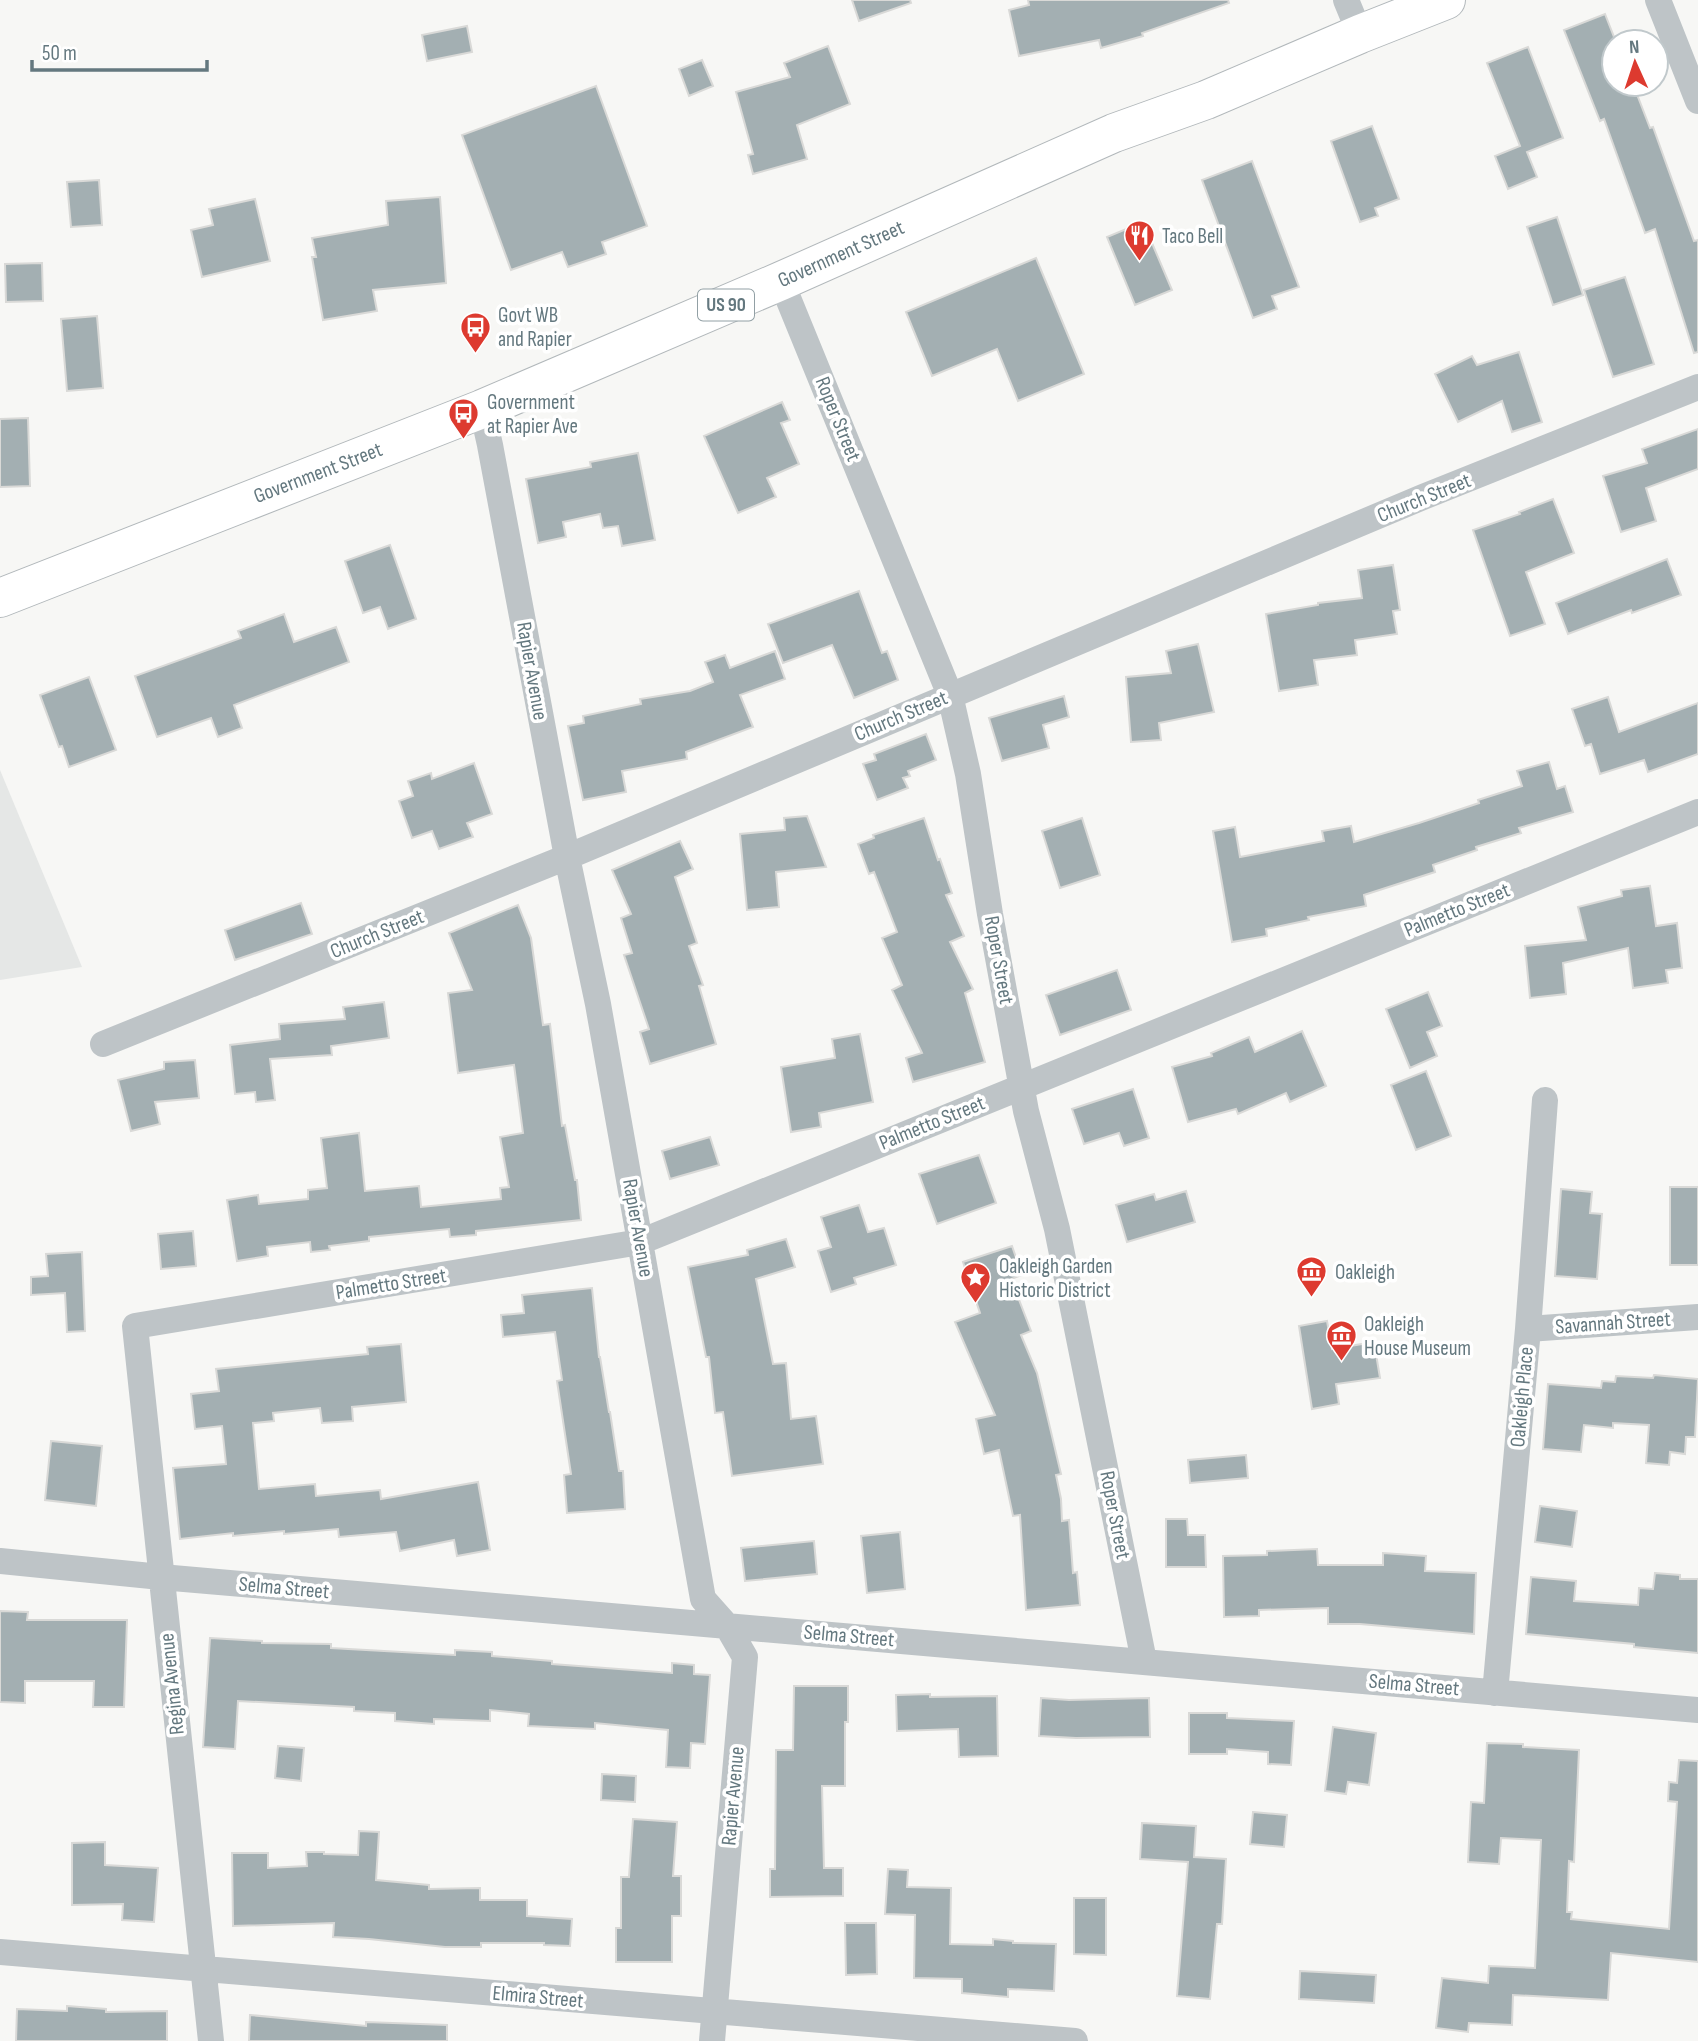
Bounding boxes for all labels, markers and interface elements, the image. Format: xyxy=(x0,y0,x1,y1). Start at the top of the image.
scale bar xyxy=(32,28,206,72)
north arrow xyxy=(1600,28,1670,98)
text: N xyxy=(1629,36,1640,59)
text: 50 m xyxy=(42,41,77,66)
street label: Government Street xyxy=(774,215,908,293)
restaurant icon: Taco Bell xyxy=(1122,219,1156,263)
place label: Taco Bell xyxy=(1162,224,1223,249)
road number: US 90 xyxy=(698,290,754,320)
place label: Govt WB and Rapier xyxy=(498,303,572,352)
bus stop icon: Govt WB and Rapier xyxy=(458,310,492,354)
street label: Roper Street xyxy=(810,373,866,465)
place label: Government at Rapier Ave xyxy=(487,390,578,439)
bus stop icon: Government at Rapier Ave xyxy=(447,397,481,441)
street label: Government Street xyxy=(250,437,386,509)
street label: Church Street xyxy=(1374,468,1474,528)
street label: Rapier Avenue xyxy=(511,620,553,722)
street label: Church Street xyxy=(851,685,951,747)
street label: Palmetto Street xyxy=(1401,878,1513,942)
street label: Church Street xyxy=(327,904,427,964)
street label: Roper Street xyxy=(979,914,1019,1006)
street label: Palmetto Street xyxy=(876,1091,988,1155)
street label: Rapier Avenue xyxy=(617,1177,659,1279)
place label: Oakleigh Garden Historic District xyxy=(999,1254,1113,1303)
museum icon: Oakleigh xyxy=(1295,1255,1329,1299)
place label: Oakleigh xyxy=(1335,1260,1395,1285)
place icon: Oakleigh Garden Historic District xyxy=(959,1261,993,1305)
street label: Palmetto Street xyxy=(334,1263,448,1305)
street label: Savannah Street xyxy=(1555,1307,1671,1339)
place label: Oakleigh House Museum xyxy=(1364,1312,1471,1361)
museum icon: Oakleigh House Museum xyxy=(1324,1319,1358,1363)
street label: Oakleigh Place xyxy=(1505,1346,1539,1448)
street label: Roper Street xyxy=(1094,1469,1136,1561)
street label: Selma Street xyxy=(238,1572,330,1604)
street label: Selma Street xyxy=(803,1620,895,1652)
street label: Regina Avenue xyxy=(154,1632,190,1736)
street label: Selma Street xyxy=(1368,1669,1460,1701)
street label: Rapier Avenue xyxy=(716,1745,750,1847)
street label: Elmira Street xyxy=(491,1981,585,2013)

